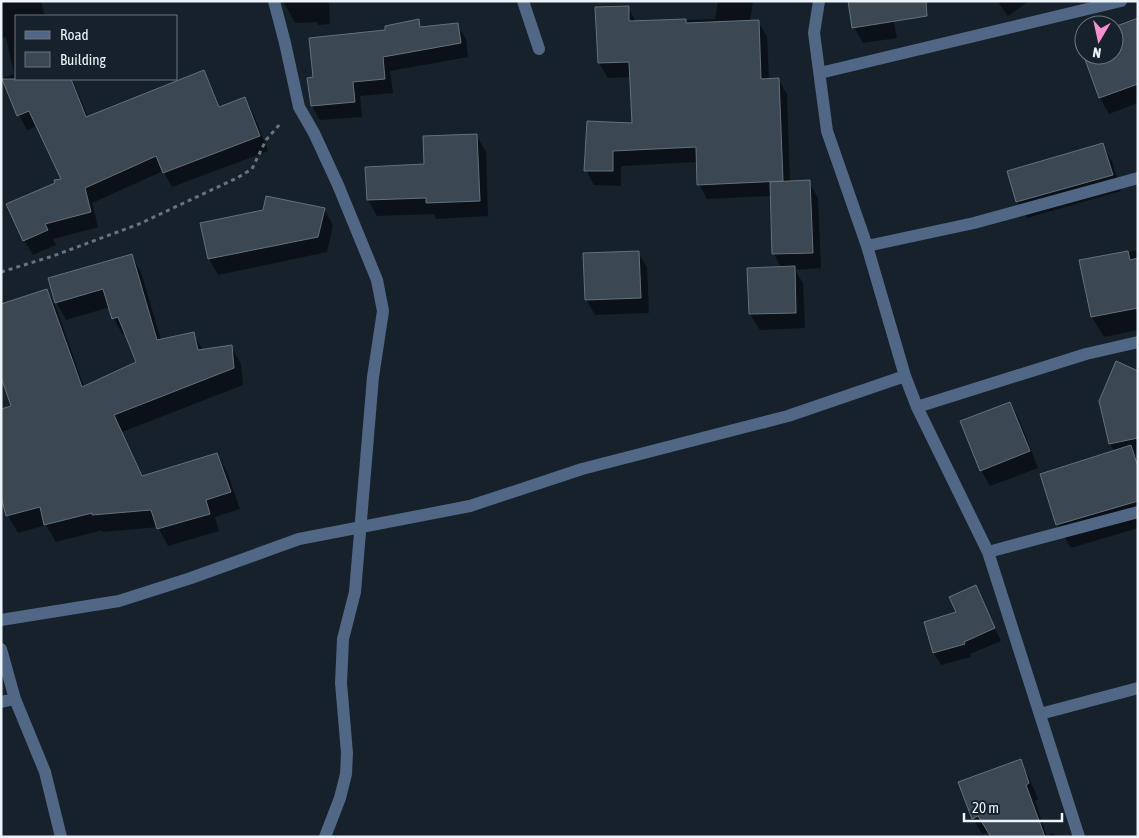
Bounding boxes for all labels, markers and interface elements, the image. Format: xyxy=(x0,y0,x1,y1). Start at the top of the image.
legend xyxy=(15,15,178,80)
north arrow xyxy=(1074,15,1124,65)
text: Road xyxy=(60,26,89,43)
text: N xyxy=(1092,44,1102,61)
text: Building xyxy=(60,51,106,68)
scale bar xyxy=(964,790,1062,822)
text: 20 m xyxy=(972,799,999,816)

